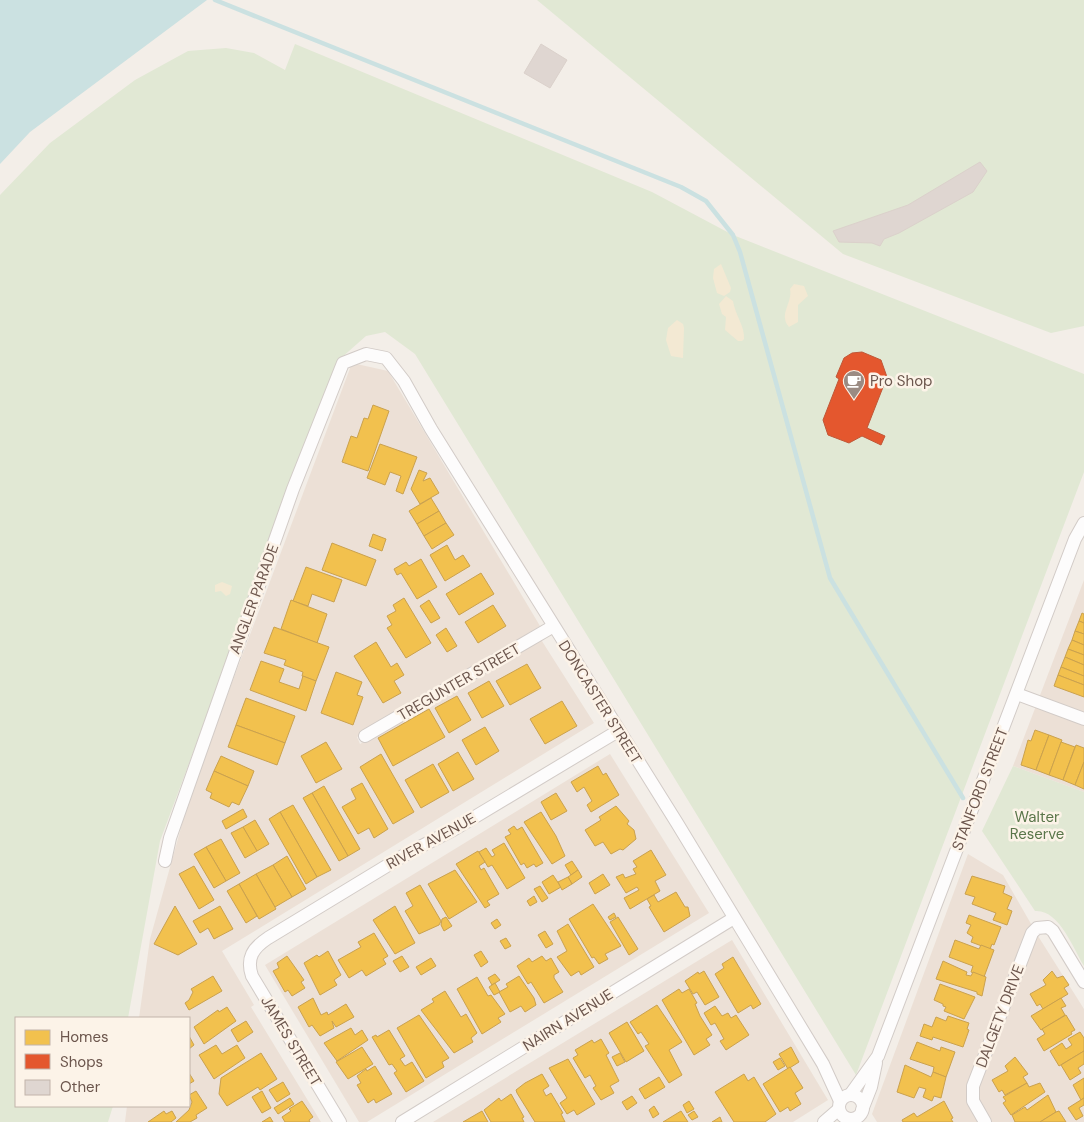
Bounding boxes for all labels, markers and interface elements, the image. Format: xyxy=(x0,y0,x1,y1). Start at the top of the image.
cafe icon: Pro Shop xyxy=(842,369,866,400)
place label: Pro Shop xyxy=(870,371,932,391)
street label: ANGLER PARADE xyxy=(225,541,283,657)
street label: DONCASTER STREET xyxy=(554,636,646,768)
street label: TREGUNTER STREET xyxy=(394,639,524,725)
street label: STANFORD STREET xyxy=(947,725,1013,853)
park label: Walter Reserve xyxy=(1010,807,1064,844)
street label: RIVER AVENUE xyxy=(383,808,479,874)
street label: DALGETY DRIVE xyxy=(971,962,1029,1070)
street label: NAIRN AVENUE xyxy=(519,984,617,1056)
street label: JAMES STREET xyxy=(256,992,326,1090)
legend xyxy=(15,1017,190,1107)
text: Homes xyxy=(60,1027,109,1047)
text: Shops xyxy=(60,1052,103,1072)
text: Other xyxy=(60,1077,101,1097)

